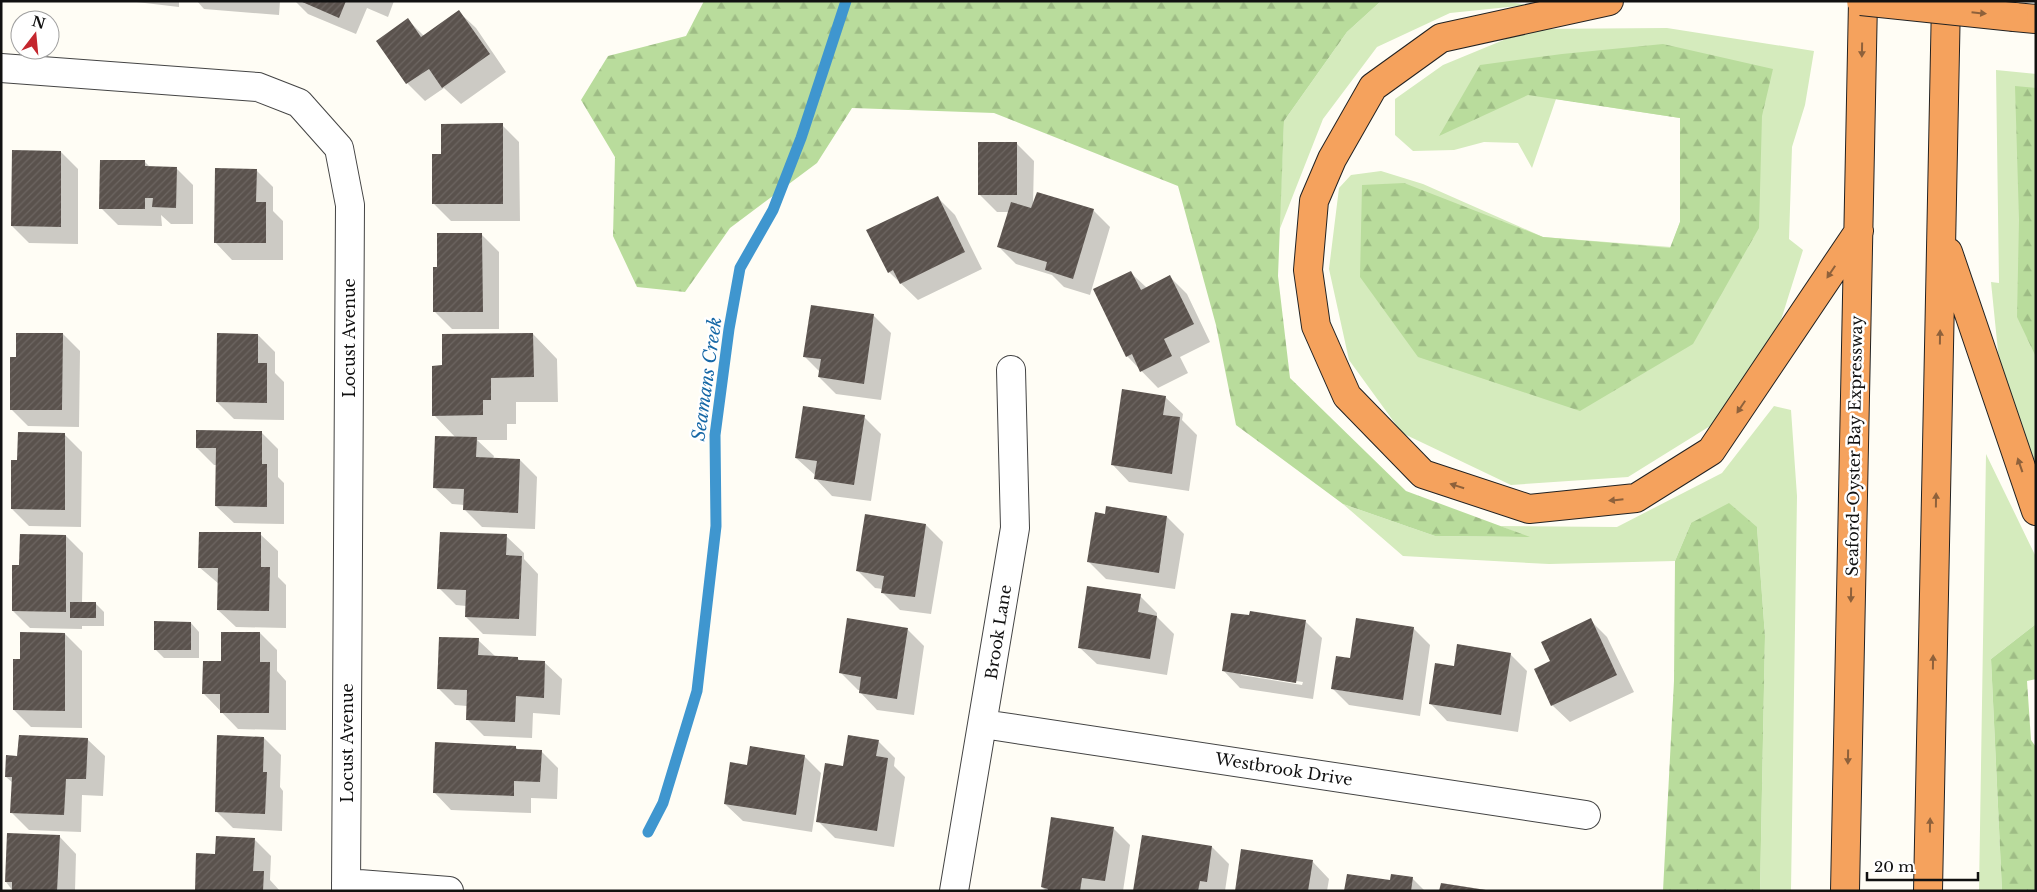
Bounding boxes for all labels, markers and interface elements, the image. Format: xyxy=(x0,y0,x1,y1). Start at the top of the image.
one-way arrow xyxy=(1972,9,1988,17)
north arrow xyxy=(10,10,60,60)
text: N xyxy=(30,12,47,33)
one-way arrow xyxy=(1858,42,1866,58)
one-way arrow xyxy=(1827,265,1836,278)
street label: Locust Avenue xyxy=(339,278,359,398)
street label: Seaford-Oyster Bay Expressway xyxy=(1842,315,1866,577)
water label: Seamans Creek xyxy=(687,316,727,442)
one-way arrow xyxy=(1936,329,1944,345)
one-way arrow xyxy=(1736,400,1746,413)
one-way arrow xyxy=(2016,457,2023,472)
one-way arrow xyxy=(1450,481,1465,489)
one-way arrow xyxy=(1933,491,1941,507)
one-way arrow xyxy=(1607,496,1623,504)
street label: Brook Lane xyxy=(981,583,1015,681)
one-way arrow xyxy=(1847,587,1855,603)
one-way arrow xyxy=(1929,654,1937,670)
street label: Locust Avenue xyxy=(337,683,357,803)
street label: Westbrook Drive xyxy=(1213,748,1354,790)
one-way arrow xyxy=(1843,749,1851,765)
one-way arrow xyxy=(1926,816,1934,832)
scale bar xyxy=(1867,850,1978,882)
text: 20 m xyxy=(1874,857,1914,876)

